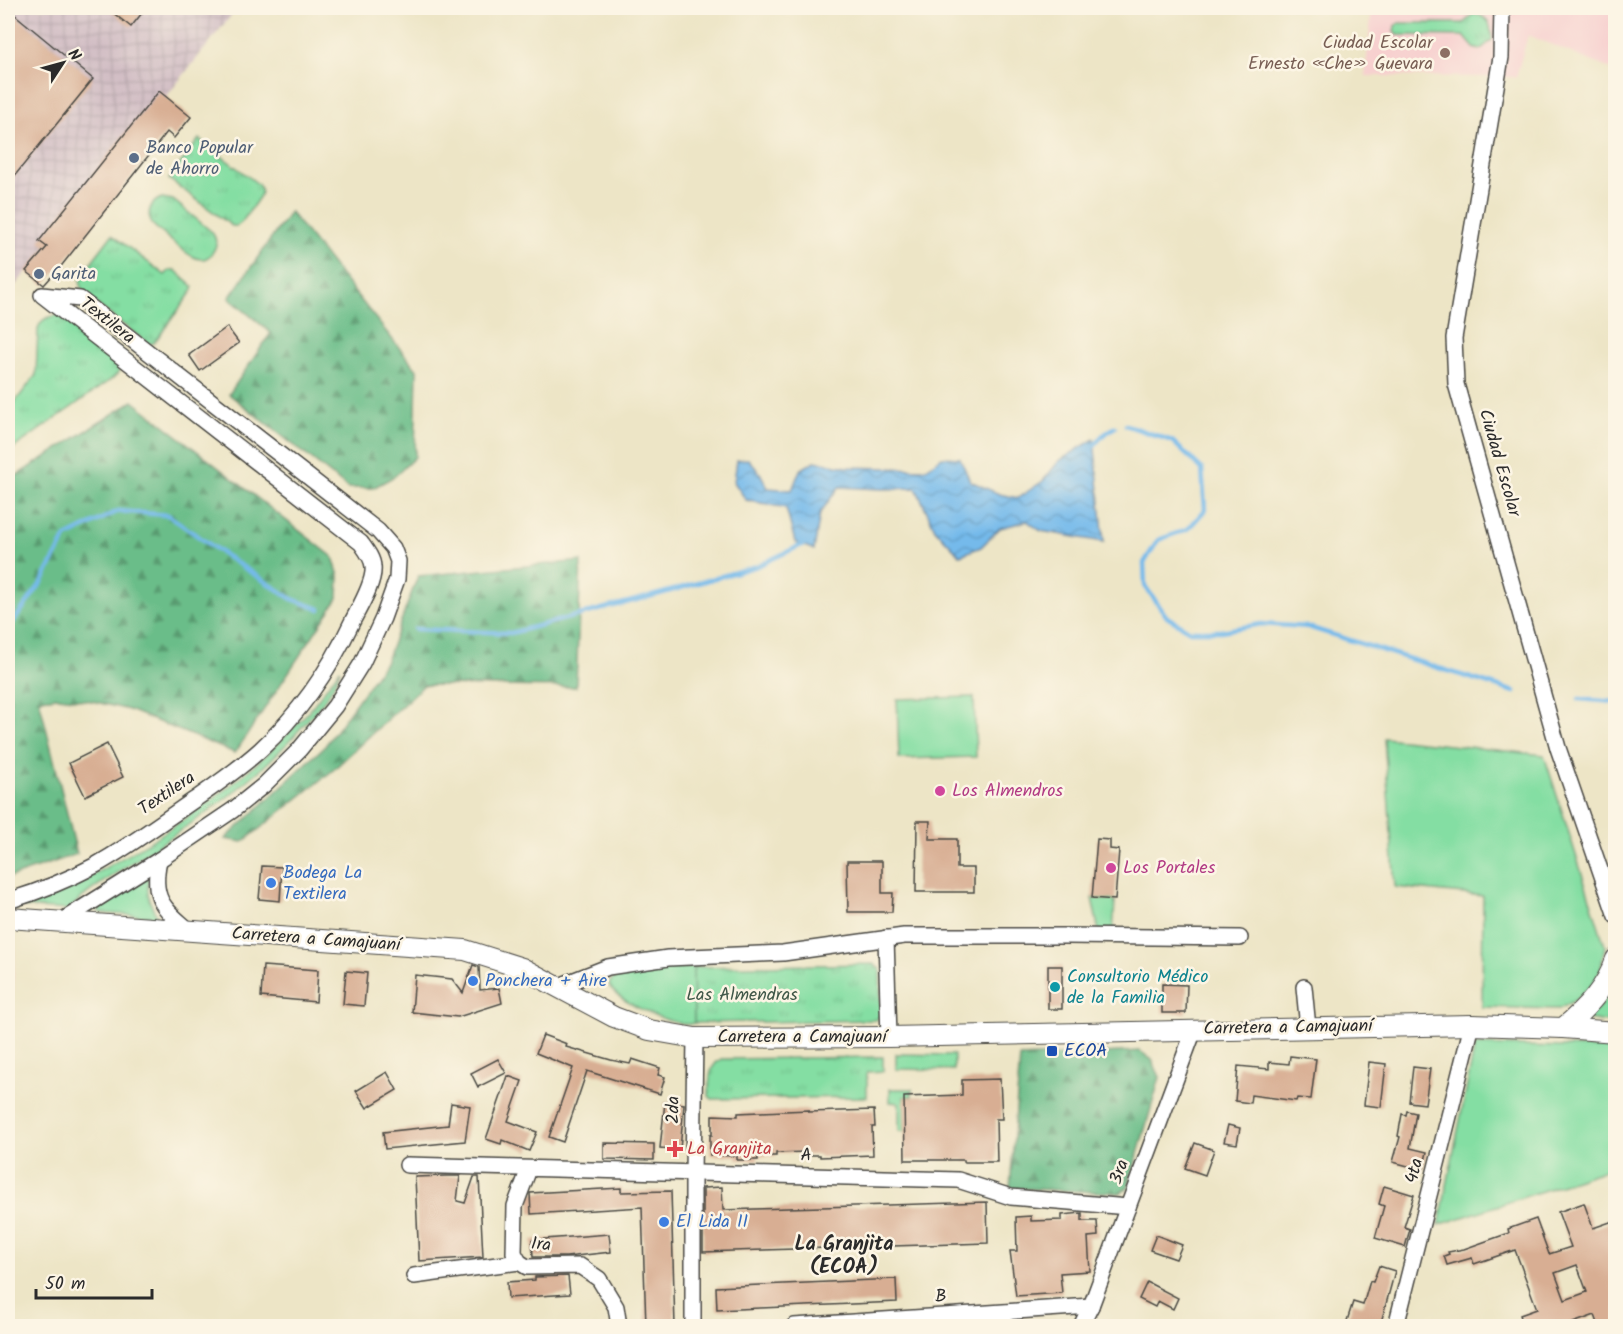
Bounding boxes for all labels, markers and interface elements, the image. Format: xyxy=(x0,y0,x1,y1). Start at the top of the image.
place label: Ciudad Escolar Ernesto «Che» Guevara xyxy=(1248,29,1434,79)
north arrow xyxy=(33,33,93,93)
text: N xyxy=(61,44,87,67)
marker: Ciudad Escolar Ernesto «Che» Guevara xyxy=(1438,46,1452,60)
place label: Banco Popular de Ahorro xyxy=(146,134,254,184)
marker: Banco Popular de Ahorro xyxy=(127,151,141,165)
place label: Garita xyxy=(51,260,96,289)
marker: Garita xyxy=(32,267,46,281)
street label: Textilera xyxy=(73,290,141,352)
street label: Ciudad Escolar xyxy=(1470,406,1528,521)
street label: Textilera xyxy=(133,764,201,824)
place label: Los Almendros xyxy=(952,777,1063,806)
marker: Los Almendros xyxy=(933,784,947,798)
place label: Los Portales xyxy=(1123,854,1216,883)
place label: Bodega La Textilera xyxy=(283,859,362,909)
marker: Los Portales xyxy=(1104,861,1118,875)
marker: Bodega La Textilera xyxy=(264,876,278,890)
street label: Carretera a Camajuaní xyxy=(231,920,404,961)
place label: Consultorio Médico de la Familia xyxy=(1067,963,1209,1013)
place label: Ponchera + Aire xyxy=(485,967,607,996)
marker: Ponchera + Aire xyxy=(466,974,480,988)
marker: Consultorio Médico de la Familia xyxy=(1048,980,1062,994)
park label: Las Almendras xyxy=(686,981,798,1010)
street label: Carretera a Camajuaní xyxy=(1203,1012,1376,1044)
street label: Carretera a Camajuaní xyxy=(717,1023,889,1052)
place label: ECOA xyxy=(1064,1037,1107,1066)
marker: ECOA xyxy=(1045,1044,1059,1058)
street label: 2da xyxy=(659,1096,689,1124)
place label: La Granjita xyxy=(687,1135,772,1164)
street label: A xyxy=(800,1141,812,1171)
marker: La Granjita xyxy=(668,1142,682,1156)
street label: 3ra xyxy=(1102,1155,1138,1189)
street label: 4ta xyxy=(1398,1155,1432,1187)
place label: El Lida II xyxy=(676,1208,748,1237)
marker: El Lida II xyxy=(657,1215,671,1229)
district label: La Granjita (ECOA) xyxy=(795,1229,893,1284)
street label: 1ra xyxy=(530,1230,552,1260)
scale bar xyxy=(36,1262,152,1300)
text: 50 m xyxy=(45,1270,85,1299)
street label: B xyxy=(934,1282,948,1312)

